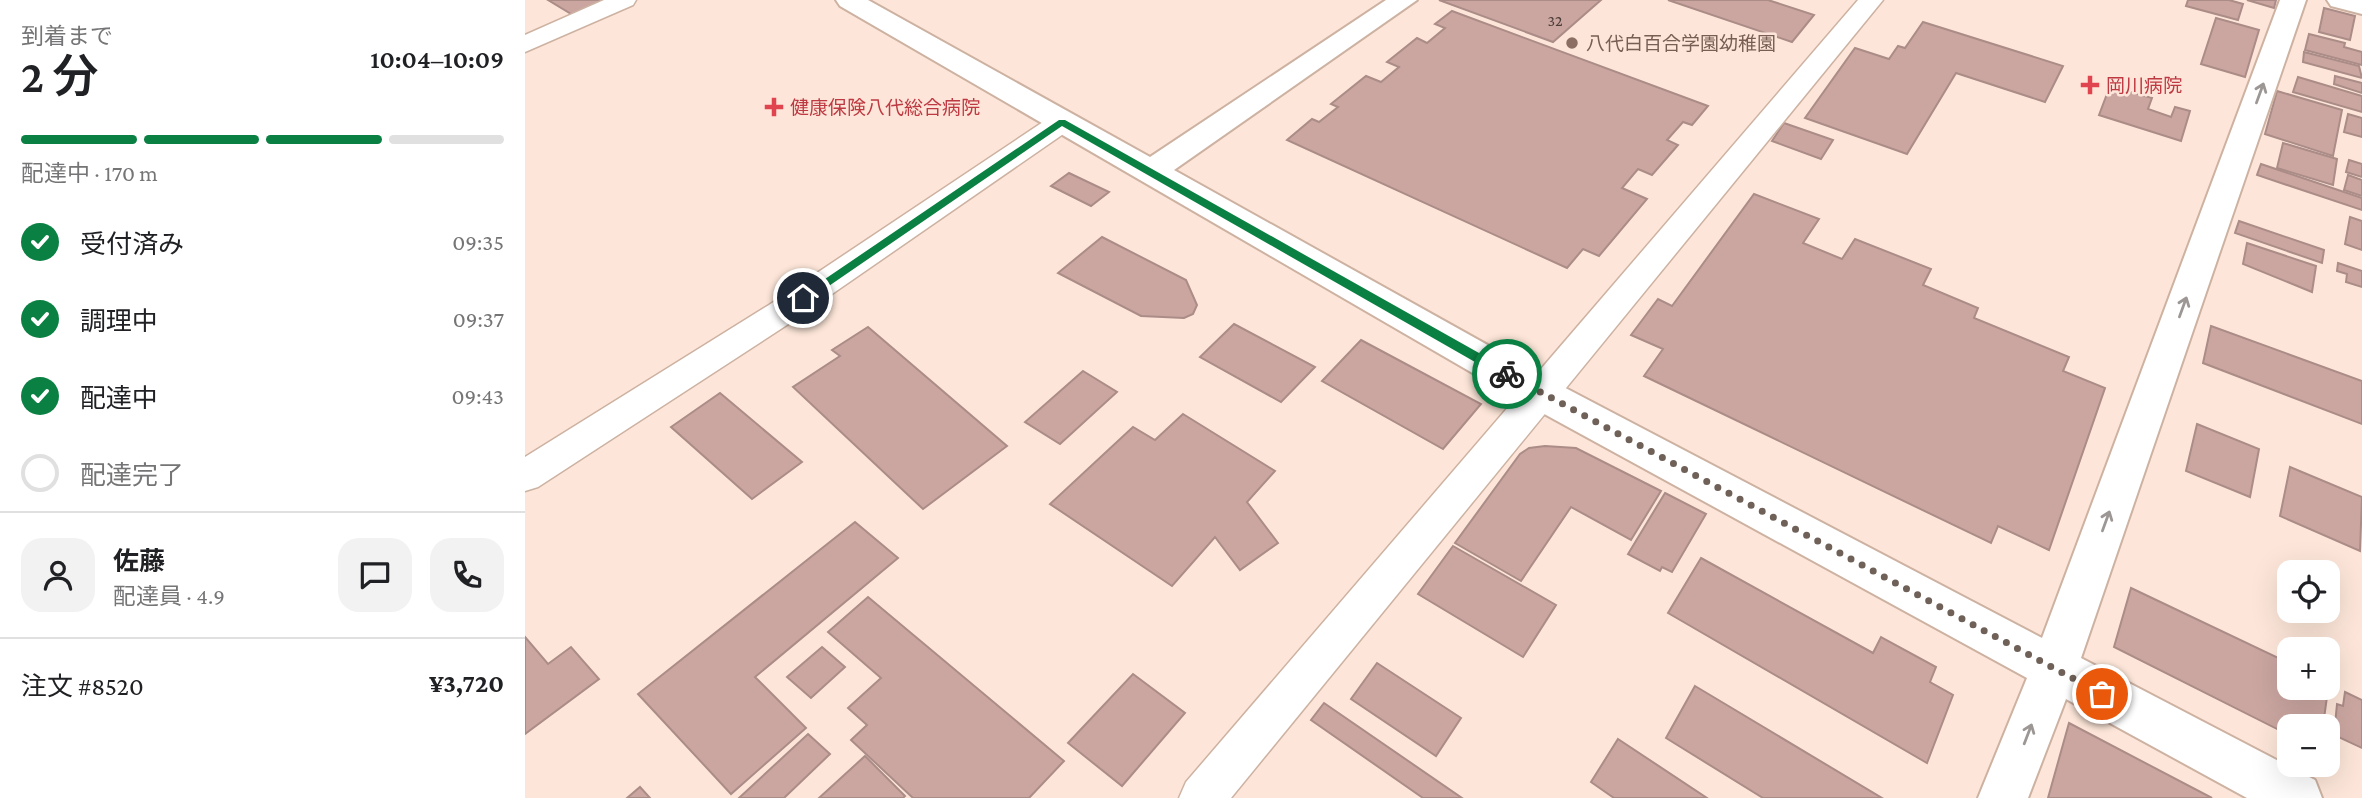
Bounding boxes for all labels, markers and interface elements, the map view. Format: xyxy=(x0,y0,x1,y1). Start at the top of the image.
house number: 32 xyxy=(1547,12,1563,29)
text: 到着まで xyxy=(21,23,113,49)
place label: 八代白百合学園幼稚園 xyxy=(1586,33,1776,54)
marker: 八代白百合学園幼稚園 xyxy=(1564,35,1580,51)
text: 10:04–10:09 xyxy=(370,45,504,74)
text: 2 分 xyxy=(21,51,99,102)
marker: 岡川病院 xyxy=(2080,75,2100,95)
place label: 岡川病院 xyxy=(2106,75,2182,96)
one-way arrow xyxy=(2255,82,2267,104)
marker: 健康保険八代総合病院 xyxy=(764,97,784,117)
place label: 健康保険八代総合病院 xyxy=(790,97,980,118)
text: 配達中 · 170 m xyxy=(21,160,158,186)
icon: check xyxy=(21,223,59,261)
text: 09:35 xyxy=(452,229,504,255)
text: 受付済み xyxy=(80,230,184,259)
pin xyxy=(773,268,833,328)
icon: home xyxy=(784,279,822,317)
one-way arrow xyxy=(2178,296,2190,318)
icon: check xyxy=(21,300,59,338)
text: 09:37 xyxy=(453,306,504,332)
text: 調理中 xyxy=(80,307,158,336)
courier xyxy=(1472,339,1542,409)
icon: bike xyxy=(1488,355,1526,393)
icon: check xyxy=(21,377,59,415)
text: 09:43 xyxy=(452,383,504,409)
text: 配達中 xyxy=(80,384,158,413)
text: 配達完了 xyxy=(80,461,184,490)
one-way arrow xyxy=(2101,510,2113,532)
button: person xyxy=(21,538,95,612)
button: chat xyxy=(338,538,412,612)
button: phone xyxy=(430,538,504,612)
text: 佐藤 xyxy=(113,547,165,576)
map controls xyxy=(2277,560,2340,777)
button: locate xyxy=(2277,560,2340,623)
text: 配達員 · 4.9 xyxy=(113,583,225,609)
button: + xyxy=(2277,637,2340,700)
pin xyxy=(2072,664,2132,724)
text: ¥3,720 xyxy=(429,669,504,698)
text: 注文 #8520 xyxy=(21,672,144,701)
icon: bag xyxy=(2083,675,2121,713)
button: − xyxy=(2277,714,2340,777)
one-way arrow xyxy=(2023,724,2035,746)

